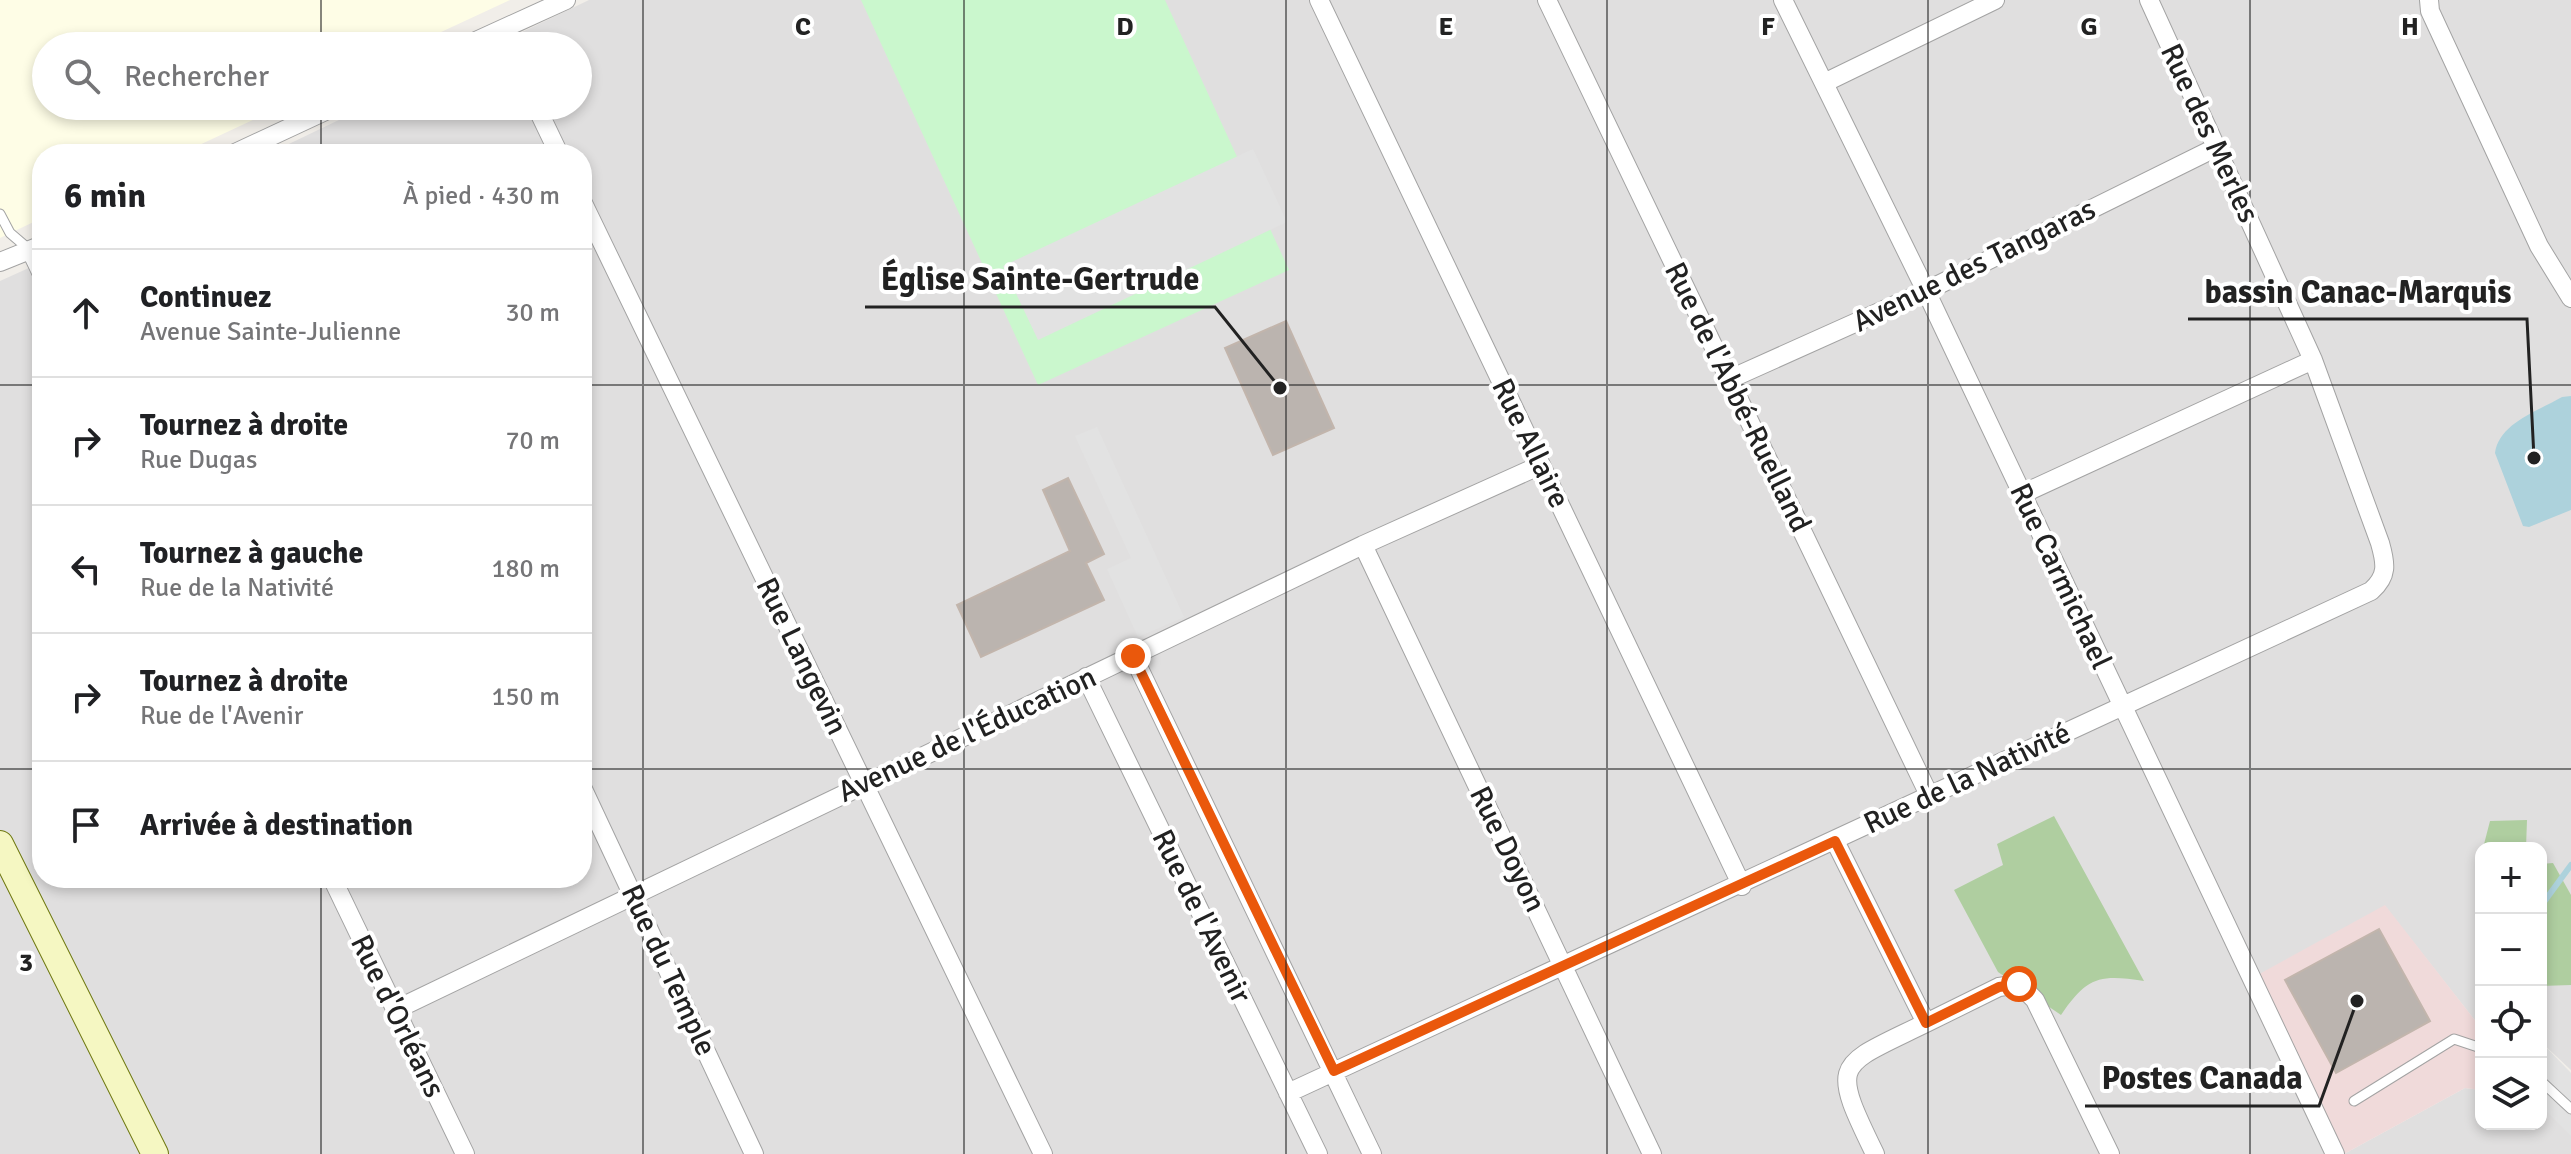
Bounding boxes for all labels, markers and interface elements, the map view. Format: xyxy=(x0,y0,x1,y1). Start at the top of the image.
text: C xyxy=(795,11,811,43)
text: D xyxy=(1116,11,1134,43)
text: E xyxy=(1439,11,1453,43)
text: F xyxy=(1761,11,1775,43)
text: G xyxy=(2080,11,2098,43)
text: H xyxy=(2401,11,2419,43)
search box xyxy=(32,32,592,120)
street label: Rue des Merles xyxy=(2152,38,2267,228)
icon: search xyxy=(60,54,104,98)
text: Rechercher xyxy=(124,58,269,95)
text: 6 min xyxy=(64,175,146,217)
text: À pied · 430 m xyxy=(403,180,560,212)
street label: Avenue des Tangaras xyxy=(1847,191,2102,340)
callout: Église Sainte-Gertrude xyxy=(865,251,1215,307)
street label: Rue de l'Abbé-Ruelland xyxy=(1656,256,1819,538)
text: Église Sainte-Gertrude xyxy=(881,258,1199,299)
callout: bassin Canac-Marquis xyxy=(2188,263,2527,319)
text: bassin Canac-Marquis xyxy=(2205,273,2511,312)
text: Continuez xyxy=(140,279,272,316)
icon: ahead xyxy=(64,291,108,335)
text: 30 m xyxy=(505,297,560,329)
text: Avenue Sainte-Julienne xyxy=(140,316,401,348)
street label: Rue Allaire xyxy=(1483,372,1578,514)
text: Tournez à droite xyxy=(140,407,348,444)
icon: right xyxy=(64,419,108,463)
text: 70 m xyxy=(505,425,560,457)
text: Rue Dugas xyxy=(140,444,257,476)
street label: Rue Carmichael xyxy=(2001,477,2120,675)
text: Tournez à gauche xyxy=(140,535,363,572)
icon: left xyxy=(64,547,108,591)
text: 180 m xyxy=(491,553,560,585)
street label: Rue Langevin xyxy=(748,571,856,741)
text: Rue de la Nativité xyxy=(140,572,334,604)
route end xyxy=(1115,638,1151,674)
street label: Avenue de l'Éducation xyxy=(832,658,1102,811)
text: Tournez à droite xyxy=(140,663,348,700)
icon: right xyxy=(64,675,108,719)
text: 150 m xyxy=(491,681,560,713)
text: Rue de l'Avenir xyxy=(140,700,303,732)
street label: Rue de la Nativité xyxy=(1858,714,2076,843)
street label: Rue Doyon xyxy=(1461,780,1554,918)
icon: arrive xyxy=(64,803,108,847)
text: Arrivée à destination xyxy=(140,807,413,844)
street label: Rue de l'Avenir xyxy=(1144,823,1260,1009)
map controls xyxy=(2475,842,2547,1130)
button: + xyxy=(2475,842,2547,914)
street label: Rue du Temple xyxy=(613,879,724,1062)
button: − xyxy=(2475,914,2547,986)
street label: Rue d'Orléans xyxy=(342,929,453,1104)
text: 3 xyxy=(19,947,33,979)
route start xyxy=(2001,966,2037,1002)
button: locate xyxy=(2475,986,2547,1058)
callout: Postes Canada xyxy=(2085,1050,2319,1106)
button: layers xyxy=(2475,1058,2547,1130)
text: Postes Canada xyxy=(2101,1059,2303,1098)

